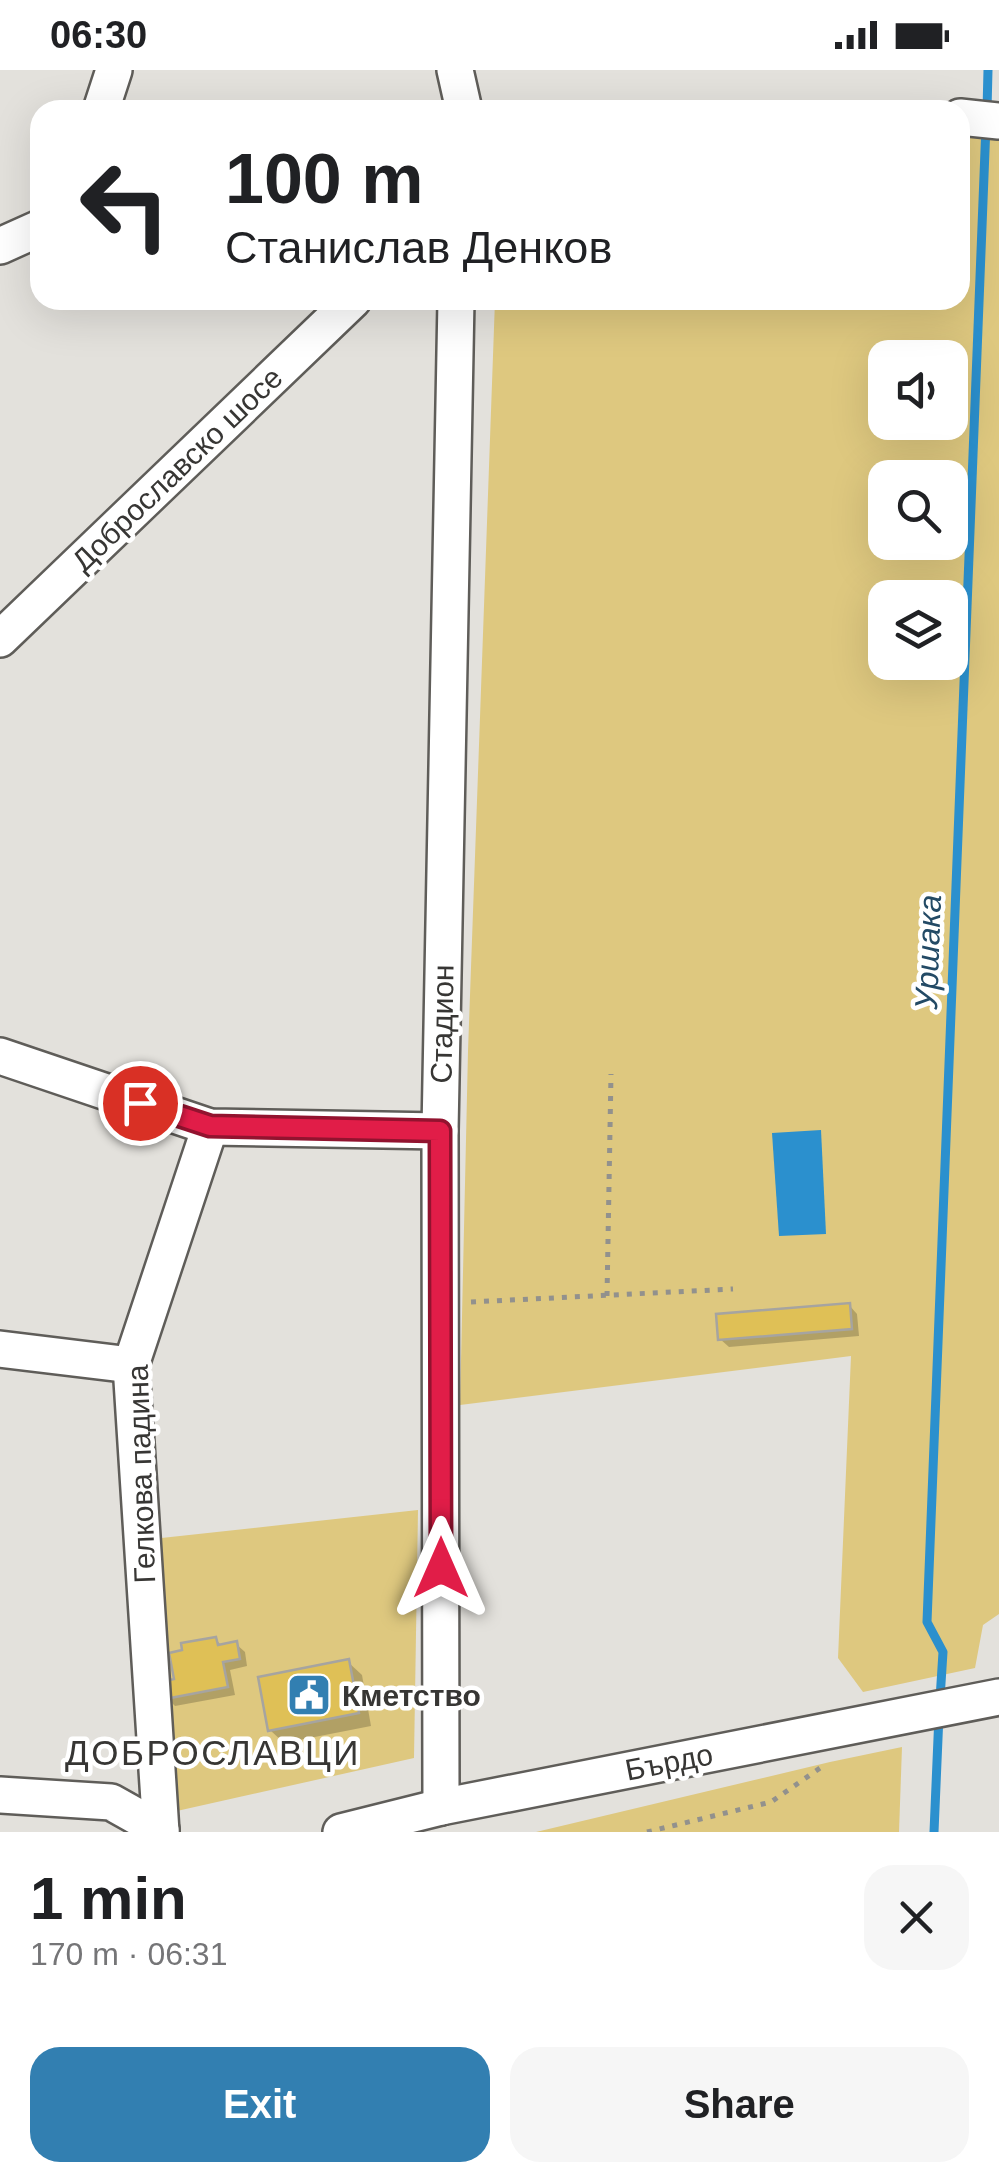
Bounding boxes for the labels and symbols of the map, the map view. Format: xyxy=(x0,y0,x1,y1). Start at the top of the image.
street label: Доброславско шосе xyxy=(65,360,289,578)
water label: Уршака xyxy=(908,894,948,1011)
street label: Стадион xyxy=(424,964,460,1084)
pin xyxy=(98,1061,183,1146)
street label: Гелкова падина xyxy=(121,1364,161,1584)
position arrow xyxy=(389,1516,493,1620)
public building icon: Кметство xyxy=(286,1672,332,1718)
place label: Кметство xyxy=(342,1679,481,1712)
district label: ДОБРОСЛАВЦИ xyxy=(65,1733,361,1772)
street label: Бърдо xyxy=(622,1737,716,1787)

